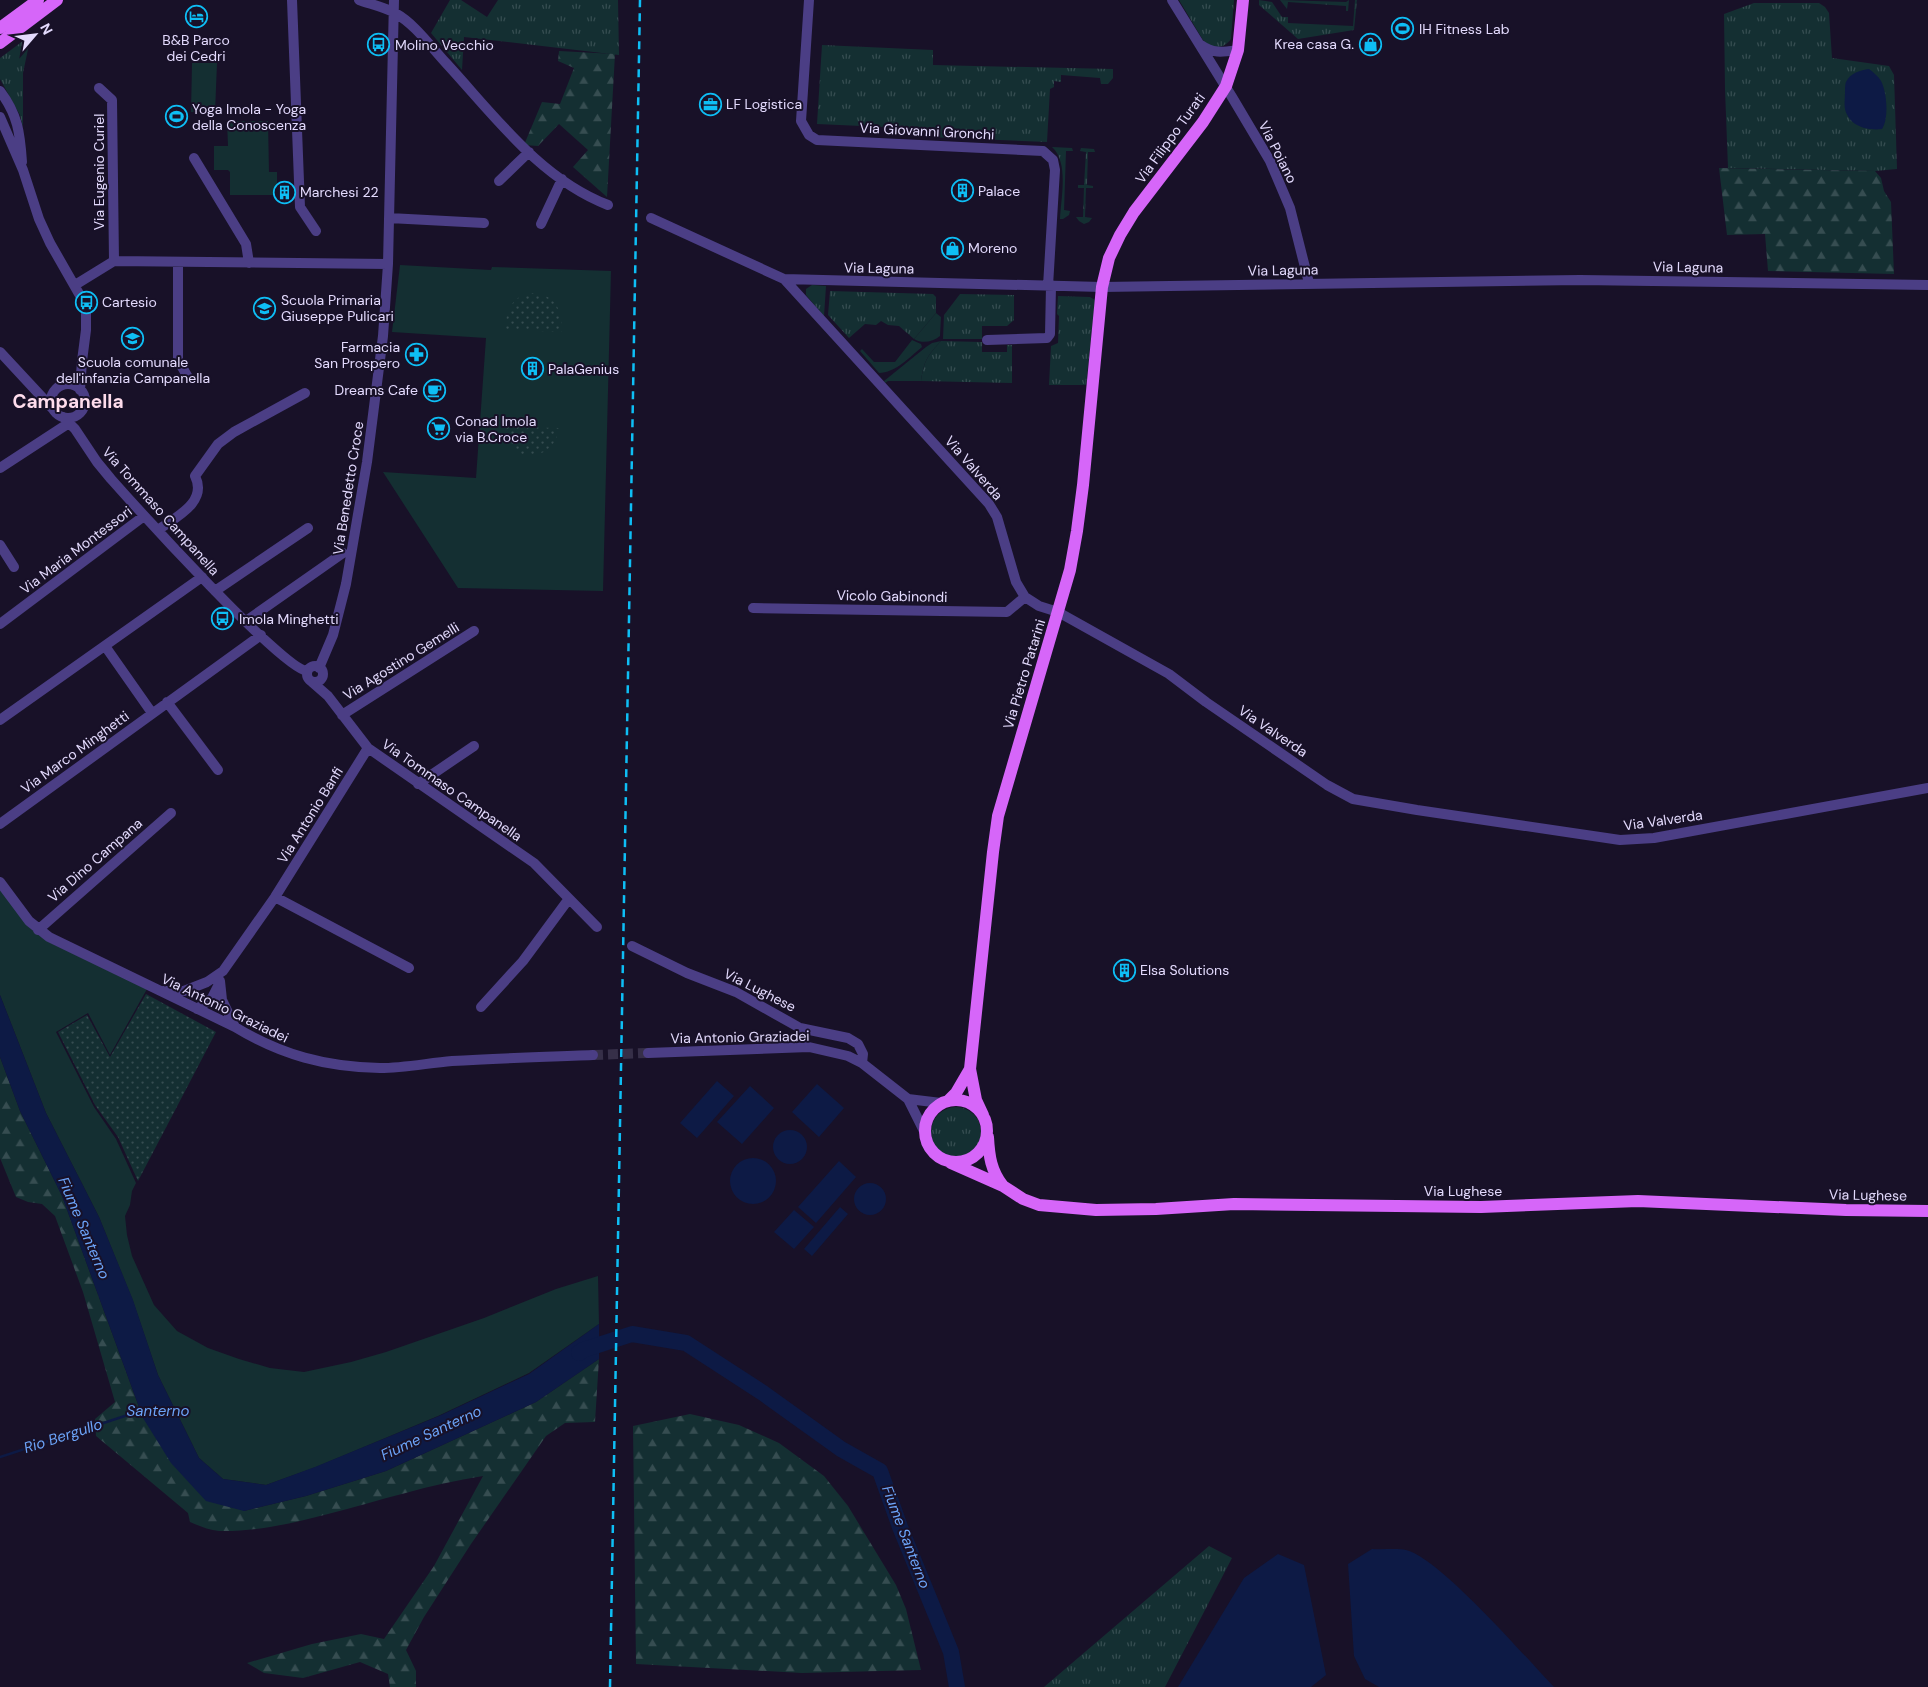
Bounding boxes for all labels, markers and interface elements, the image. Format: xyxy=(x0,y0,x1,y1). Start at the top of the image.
hotel icon: B&B Parco dei Cedri xyxy=(184,5,208,29)
north arrow xyxy=(10,10,60,60)
sports icon: IH Fitness Lab xyxy=(1391,17,1415,41)
text: N xyxy=(36,20,57,38)
place label: IH Fitness Lab xyxy=(1419,20,1510,38)
place label: B&B Parco dei Cedri xyxy=(162,31,230,65)
shop icon: Krea casa G. xyxy=(1358,32,1382,56)
bus stop icon: Molino Vecchio xyxy=(367,33,391,57)
place label: Krea casa G. xyxy=(1274,35,1354,53)
place label: Molino Vecchio xyxy=(395,36,494,54)
street label: Via Filippo Turati xyxy=(1131,89,1209,187)
office icon: LF Logistica xyxy=(698,92,722,116)
place label: LF Logistica xyxy=(726,95,802,113)
place label: Yoga Imola - Yoga della Conoscenza xyxy=(192,100,306,134)
sports icon: Yoga Imola - Yoga della Conoscenza xyxy=(164,105,188,129)
street label: Via Eugenio Curiel xyxy=(90,114,108,230)
street label: Via Giovanni Gronchi xyxy=(859,118,995,144)
street label: Via Poiano xyxy=(1255,118,1301,186)
building icon: Palace xyxy=(950,179,974,203)
building icon: Marchesi 22 xyxy=(272,180,296,204)
place label: Palace xyxy=(978,182,1020,200)
place label: Marchesi 22 xyxy=(300,183,379,201)
shop icon: Moreno xyxy=(940,236,964,260)
place label: Moreno xyxy=(968,239,1017,257)
street label: Via Laguna xyxy=(1653,257,1723,277)
street label: Via Laguna xyxy=(844,258,914,278)
street label: Via Laguna xyxy=(1248,260,1318,280)
bus stop icon: Cartesio xyxy=(74,290,98,314)
place label: Scuola Primaria Giuseppe Pulicari xyxy=(281,291,394,325)
place label: Cartesio xyxy=(102,293,157,311)
school or university icon: Scuola Primaria Giuseppe Pulicari xyxy=(253,296,277,320)
school or university icon: Scuola comunale dell'infanzia Campanella xyxy=(121,327,145,351)
place label: Farmacia San Prospero xyxy=(314,338,400,372)
pharmacy icon: Farmacia San Prospero xyxy=(404,343,428,367)
place label: Scuola comunale dell'infanzia Campanella xyxy=(56,353,210,387)
building icon: PalaGenius xyxy=(520,357,544,381)
place label: PalaGenius xyxy=(548,360,619,378)
cafe icon: Dreams Cafe xyxy=(422,378,446,402)
place label: Dreams Cafe xyxy=(335,381,418,399)
district label: Campanella xyxy=(12,389,124,414)
place label: Conad Imola via B.Croce xyxy=(455,412,536,446)
supermarket icon: Conad Imola via B.Croce xyxy=(427,417,451,441)
street label: Via Benedetto Croce xyxy=(329,420,367,556)
street label: Via Valverda xyxy=(941,432,1007,504)
street label: Via Tommaso Campanella xyxy=(98,443,224,579)
street label: Via Maria Montessori xyxy=(16,502,136,598)
street label: Vicolo Gabinondi xyxy=(836,586,948,606)
bus stop icon: Imola Minghetti xyxy=(211,607,235,631)
place label: Imola Minghetti xyxy=(239,610,339,628)
street label: Via Pietro Patarini xyxy=(999,617,1049,731)
street label: Via Agostino Gemelli xyxy=(340,618,462,704)
street label: Via Valverda xyxy=(1235,701,1311,761)
street label: Via Marco Minghetti xyxy=(17,707,133,797)
street label: Via Tommaso Campanella xyxy=(378,735,526,845)
street label: Via Antonio Banfi xyxy=(273,763,347,867)
street label: Via Valverda xyxy=(1622,806,1704,834)
street label: Via Dino Campana xyxy=(44,814,146,906)
building icon: Elsa Solutions xyxy=(1112,958,1136,982)
place label: Elsa Solutions xyxy=(1140,961,1229,979)
street label: Via Lughese xyxy=(721,964,799,1016)
street label: Via Antonio Graziadei xyxy=(158,969,292,1047)
street label: Via Antonio Graziadei xyxy=(670,1027,810,1047)
water label: Fiume Santerno xyxy=(53,1174,115,1282)
street label: Via Lughese xyxy=(1424,1182,1502,1200)
street label: Via Lughese xyxy=(1829,1185,1907,1205)
water label: Santerno xyxy=(127,1401,189,1421)
water label: Fiume Santerno xyxy=(377,1401,485,1465)
water label: Rio Bergullo xyxy=(21,1414,105,1458)
water label: Fiume Santerno xyxy=(877,1483,935,1592)

